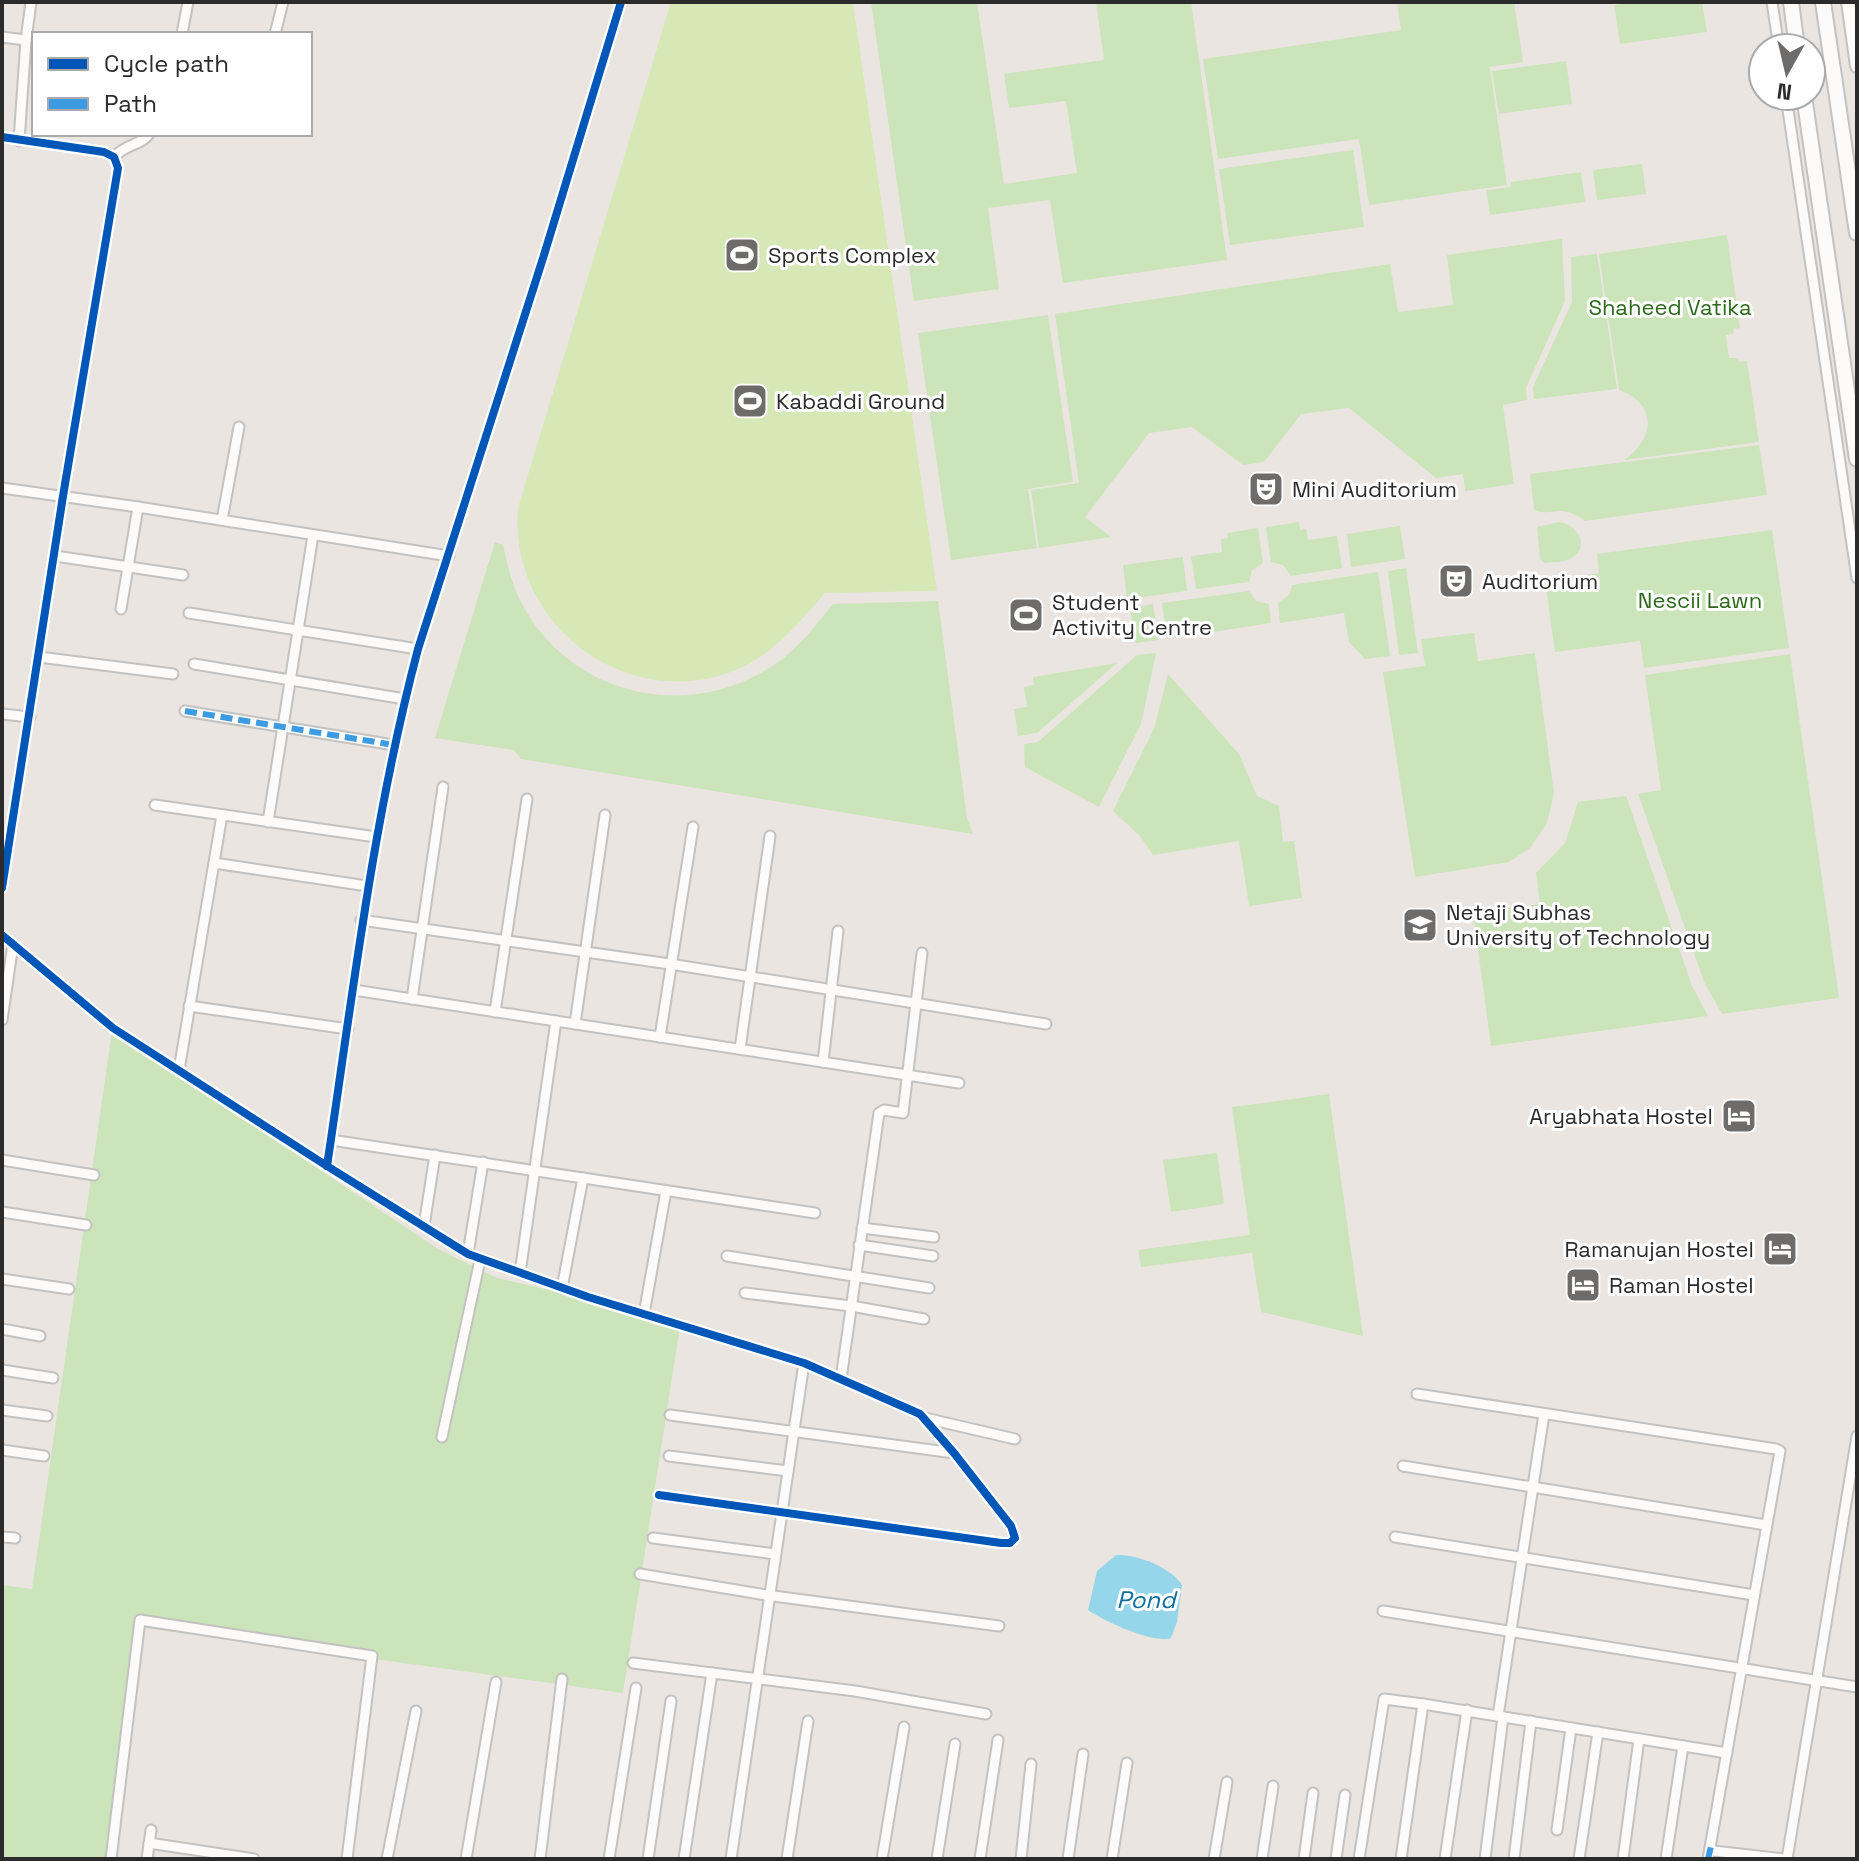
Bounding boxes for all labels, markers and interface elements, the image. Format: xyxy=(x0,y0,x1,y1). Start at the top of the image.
legend xyxy=(32,32,312,136)
north arrow xyxy=(1747,32,1827,112)
text: Cycle path xyxy=(104,48,229,79)
text: N xyxy=(1775,77,1793,107)
text: Path xyxy=(104,88,157,119)
sports icon: Sports Complex xyxy=(723,236,761,274)
place label: Sports Complex xyxy=(768,241,936,269)
park label: Shaheed Vatika xyxy=(1588,293,1752,321)
sports icon: Kabaddi Ground xyxy=(731,382,769,420)
place label: Kabaddi Ground xyxy=(776,387,945,415)
theatre icon: Mini Auditorium xyxy=(1247,470,1285,508)
place label: Mini Auditorium xyxy=(1292,475,1457,503)
theatre icon: Auditorium xyxy=(1437,562,1475,600)
place label: Auditorium xyxy=(1482,567,1598,595)
park label: Nescii Lawn xyxy=(1638,586,1762,614)
place label: Student Activity Centre xyxy=(1052,588,1212,641)
sports icon: Student Activity Centre xyxy=(1007,596,1045,634)
place label: Netaji Subhas University of Technology xyxy=(1446,898,1710,951)
school or university icon: Netaji Subhas University of Technology xyxy=(1401,906,1439,944)
hotel icon: Aryabhata Hostel xyxy=(1720,1097,1758,1135)
place label: Aryabhata Hostel xyxy=(1529,1102,1713,1130)
hotel icon: Ramanujan Hostel xyxy=(1761,1230,1799,1268)
place label: Ramanujan Hostel xyxy=(1564,1235,1754,1263)
hotel icon: Raman Hostel xyxy=(1564,1266,1602,1304)
place label: Raman Hostel xyxy=(1609,1271,1754,1299)
water label: Pond xyxy=(1116,1584,1178,1615)

